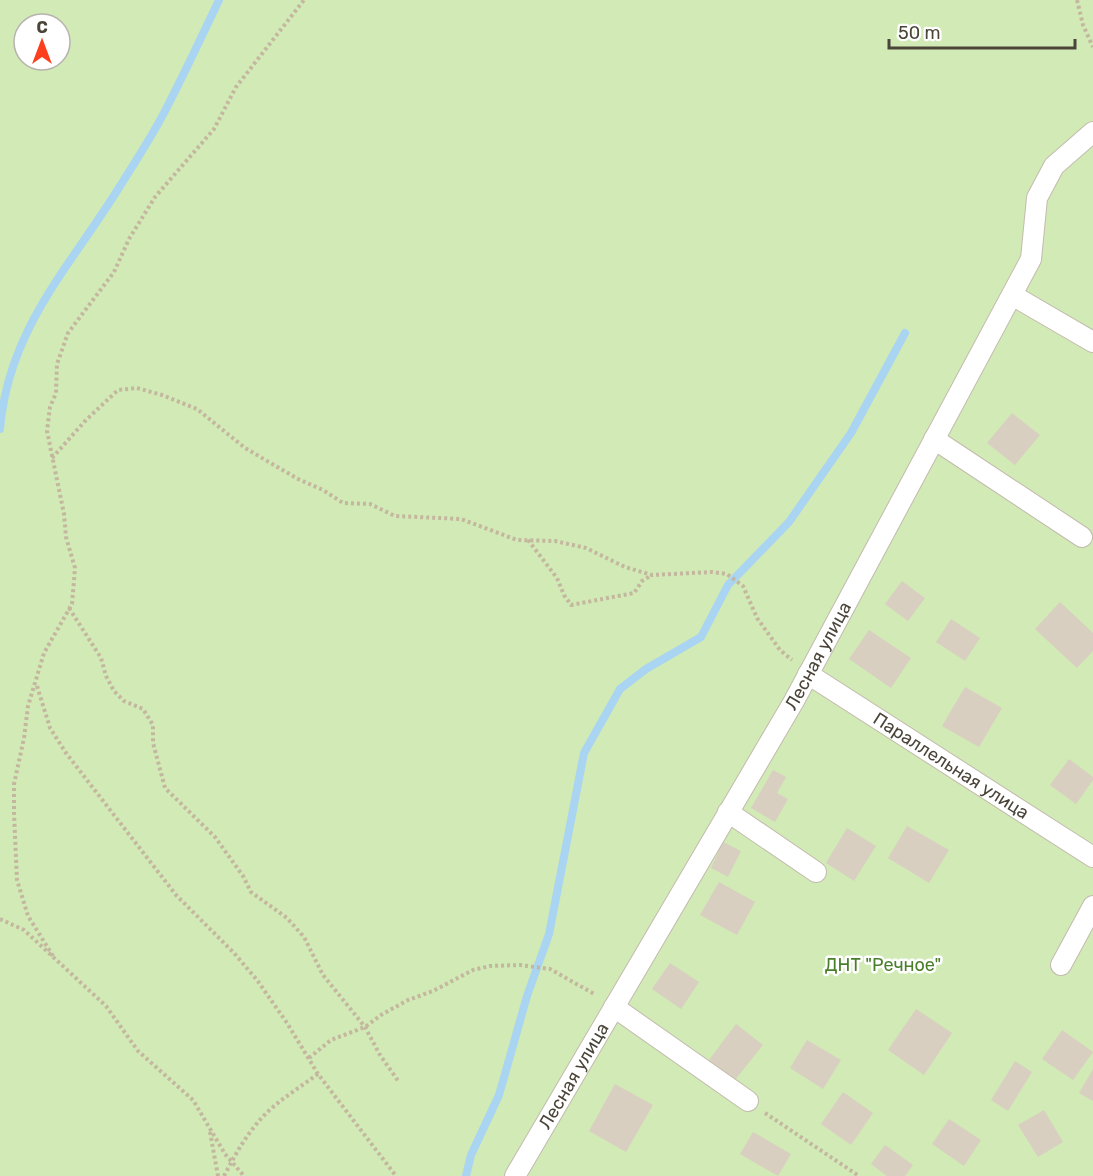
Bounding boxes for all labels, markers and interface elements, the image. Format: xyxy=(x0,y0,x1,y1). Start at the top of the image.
north arrow xyxy=(12,12,72,72)
scale bar xyxy=(889,12,1075,50)
text: С xyxy=(36,18,48,37)
text: 50 m xyxy=(898,22,941,44)
street label: Лесная улица xyxy=(780,598,856,714)
street label: Параллельная улица xyxy=(869,708,1033,824)
park label: ДНТ "Речное" xyxy=(825,954,941,976)
street label: Лесная улица xyxy=(534,1019,614,1133)

